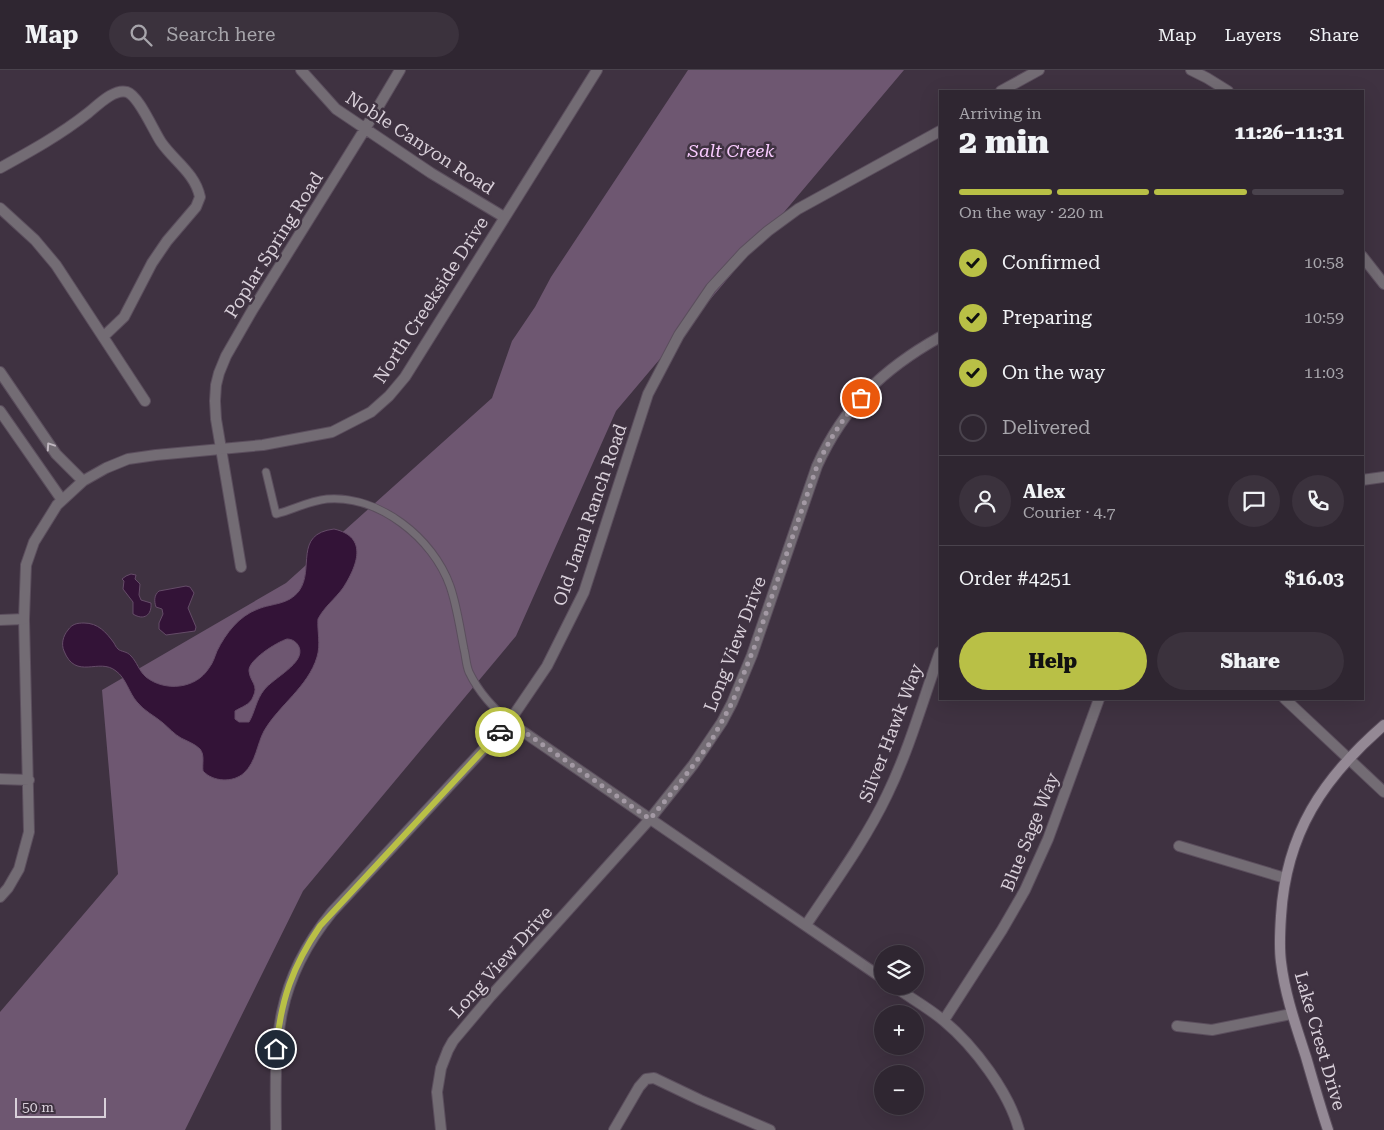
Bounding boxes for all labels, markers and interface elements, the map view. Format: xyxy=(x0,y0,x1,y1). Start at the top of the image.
search box xyxy=(109,12,459,57)
text: Map xyxy=(25,21,79,49)
icon: search xyxy=(127,21,155,49)
text: Search here xyxy=(167,23,275,46)
text: Map xyxy=(1158,24,1197,45)
text: Layers xyxy=(1225,24,1281,45)
text: Share xyxy=(1309,24,1359,45)
street label: Noble Canyon Road xyxy=(342,87,499,199)
text: Arriving in xyxy=(959,104,1042,123)
text: 11:26–11:31 xyxy=(1235,121,1344,144)
text: 2 min xyxy=(959,123,1049,161)
park label: Salt Creek xyxy=(687,140,774,161)
street label: Poplar Spring Road xyxy=(220,168,327,322)
text: On the way · 220 m xyxy=(959,203,1104,222)
street label: North Creekside Drive xyxy=(369,212,492,387)
icon: check xyxy=(959,249,987,277)
text: Confirmed xyxy=(1002,251,1100,274)
text: 10:58 xyxy=(1304,253,1344,272)
icon: check xyxy=(959,304,987,332)
text: Preparing xyxy=(1002,306,1092,329)
text: 10:59 xyxy=(1304,308,1344,327)
icon: check xyxy=(959,359,987,387)
text: On the way xyxy=(1002,361,1105,384)
text: 11:03 xyxy=(1304,363,1344,382)
pin xyxy=(840,377,882,419)
icon: bag xyxy=(847,384,875,412)
text: Delivered xyxy=(1002,416,1090,439)
street label: Old Janal Ranch Road xyxy=(548,421,631,609)
one-way arrow xyxy=(47,442,56,452)
button: person xyxy=(959,475,1011,527)
button: chat xyxy=(1228,475,1280,527)
button: phone xyxy=(1292,475,1344,527)
text: Alex xyxy=(1023,480,1065,503)
text: Courier · 4.7 xyxy=(1023,503,1116,522)
text: Order #4251 xyxy=(959,567,1071,590)
text: $16.03 xyxy=(1285,567,1344,590)
street label: Long View Drive xyxy=(699,573,770,714)
button: Help xyxy=(959,632,1147,690)
button: Share xyxy=(1157,632,1344,690)
street label: Silver Hawk Way xyxy=(854,660,927,805)
courier xyxy=(475,707,525,757)
icon: car xyxy=(486,718,514,746)
street label: Blue Sage Way xyxy=(996,769,1063,894)
street label: Long View Drive xyxy=(445,901,556,1022)
map controls xyxy=(874,945,924,1115)
button: layers xyxy=(874,945,924,995)
street label: Lake Crest Drive xyxy=(1291,969,1350,1113)
button: + xyxy=(874,1005,924,1055)
pin xyxy=(255,1028,297,1070)
icon: home xyxy=(262,1035,290,1063)
button: − xyxy=(874,1065,924,1115)
scale bar xyxy=(15,1095,106,1118)
text: 50 m xyxy=(22,1099,54,1115)

